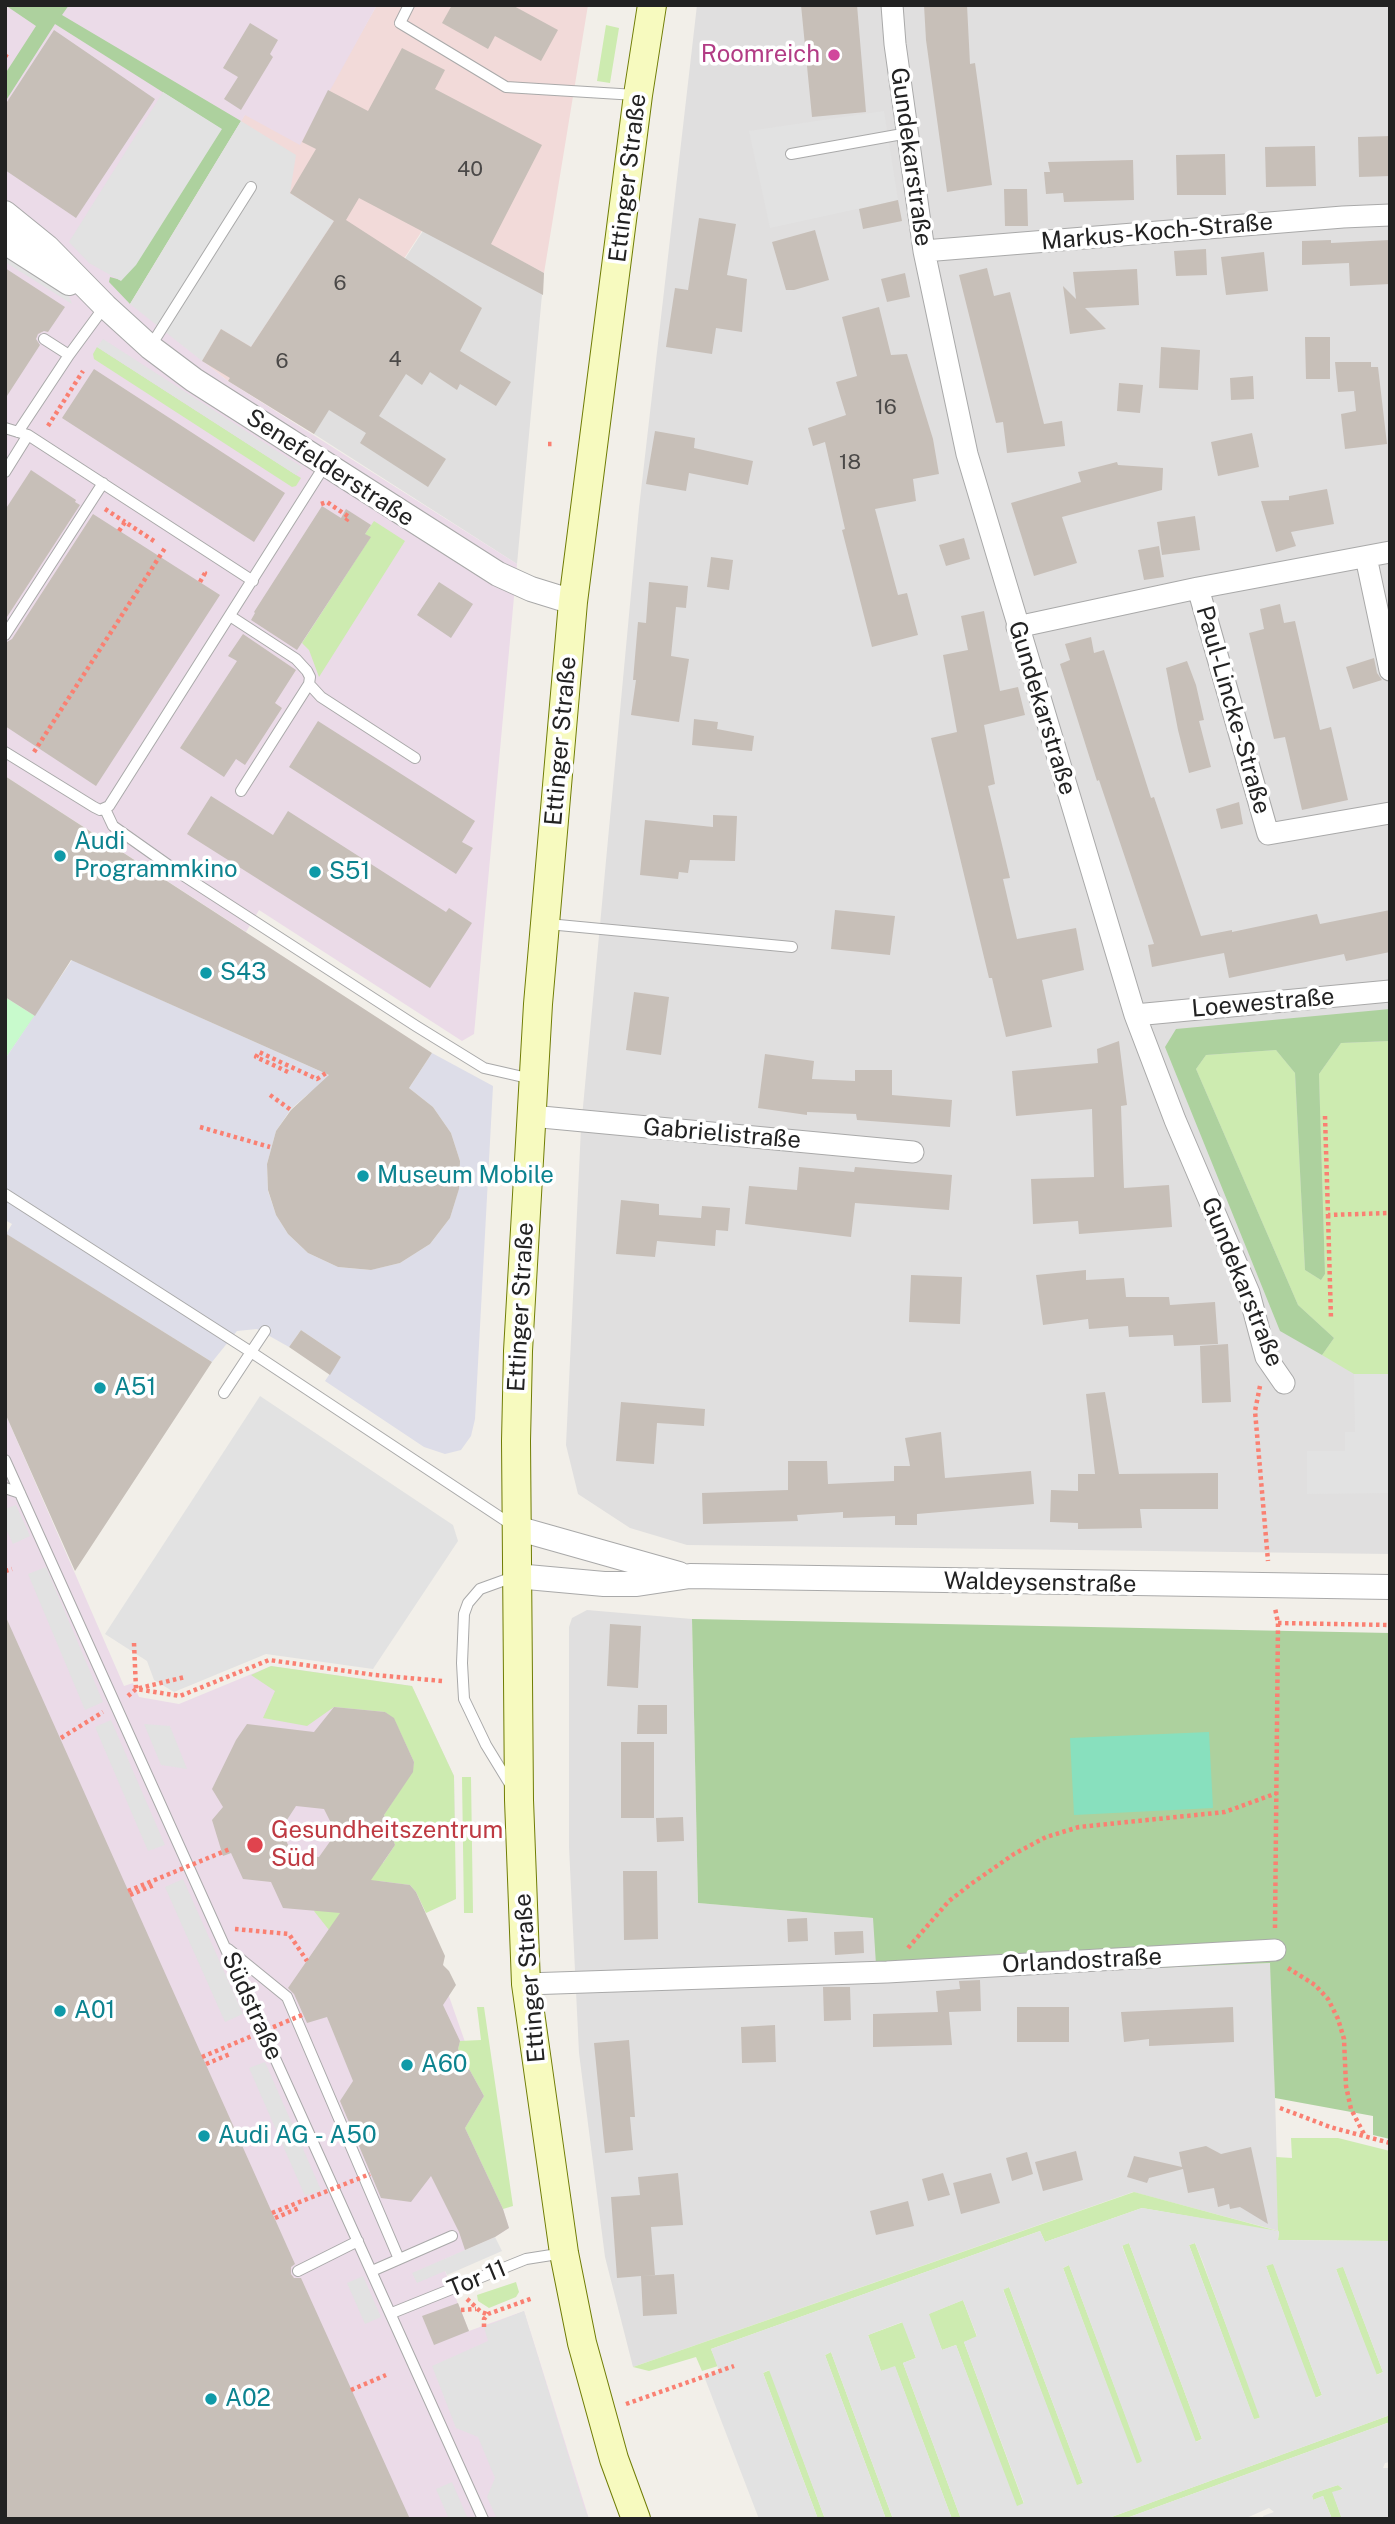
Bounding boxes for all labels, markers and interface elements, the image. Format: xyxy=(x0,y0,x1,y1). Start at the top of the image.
place label: Roomreich xyxy=(701,41,820,69)
marker: Roomreich xyxy=(826,47,842,63)
street label: Gundekarstraße xyxy=(884,66,938,248)
street label: Ettinger Straße xyxy=(603,92,653,264)
house number: 40 xyxy=(457,157,483,183)
street label: Markus-Koch-Straße xyxy=(1040,208,1274,256)
house number: 6 xyxy=(333,271,347,297)
house number: 4 xyxy=(388,347,402,373)
house number: 6 xyxy=(275,349,289,375)
house number: 16 xyxy=(875,395,897,421)
street label: Senefelderstraße xyxy=(241,403,419,533)
house number: 18 xyxy=(839,450,861,476)
street label: Paul-Lincke-Straße xyxy=(1190,603,1276,817)
street label: Gundekarstraße xyxy=(1002,618,1082,798)
street label: Ettinger Straße xyxy=(539,655,583,827)
place label: Audi Programmkino xyxy=(74,828,238,884)
marker: Audi Programmkino xyxy=(52,848,68,864)
place label: S51 xyxy=(329,858,370,886)
marker: S51 xyxy=(307,864,323,880)
place label: S43 xyxy=(220,959,266,987)
marker: S43 xyxy=(198,965,214,981)
street label: Loewestraße xyxy=(1190,982,1336,1024)
street label: Gabrielistraße xyxy=(642,1113,802,1155)
place label: Museum Mobile xyxy=(377,1162,554,1190)
marker: Museum Mobile xyxy=(355,1168,371,1184)
street label: Gundekarstraße xyxy=(1195,1193,1289,1371)
street label: Ettinger Straße xyxy=(502,1221,540,1393)
place label: A51 xyxy=(114,1374,156,1402)
marker: A51 xyxy=(92,1380,108,1396)
street label: Waldeysenstraße xyxy=(943,1567,1137,1599)
place label: Gesundheitszentrum Süd xyxy=(271,1817,503,1873)
marker: Gesundheitszentrum Süd xyxy=(245,1835,265,1855)
street label: Ettinger Straße xyxy=(508,1892,552,2064)
street label: Orlandostraße xyxy=(1001,1942,1163,1980)
street label: Südstraße xyxy=(215,1947,289,2065)
place label: A01 xyxy=(74,1997,115,2025)
marker: A01 xyxy=(52,2003,68,2019)
place label: A60 xyxy=(421,2051,467,2079)
marker: A60 xyxy=(399,2057,415,2073)
place label: Audi AG - A50 xyxy=(218,2122,377,2150)
marker: Audi AG - A50 xyxy=(196,2128,212,2144)
street label: Tor 11 xyxy=(443,2254,511,2304)
place label: A02 xyxy=(225,2385,271,2413)
marker: A02 xyxy=(203,2391,219,2407)

